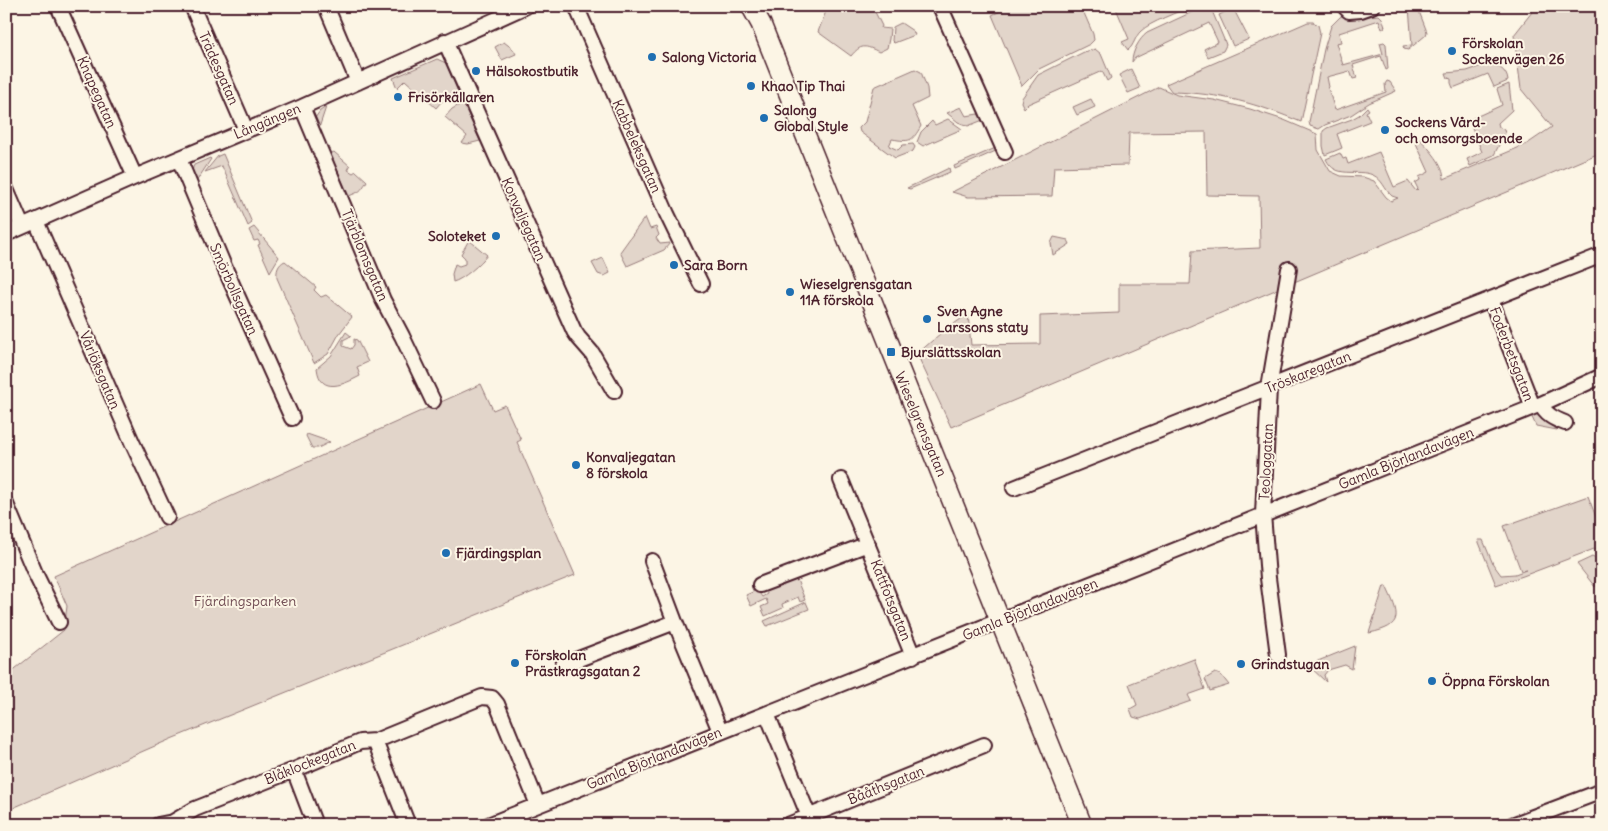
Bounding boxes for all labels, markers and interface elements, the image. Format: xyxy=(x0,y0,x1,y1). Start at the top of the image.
street label: Trädesgatan xyxy=(195,28,243,108)
place label: Förskolan Sockenvägen 26 xyxy=(1462,34,1565,68)
marker: Förskolan Sockenvägen 26 xyxy=(1446,45,1458,57)
place label: Salong Victoria xyxy=(662,48,756,66)
marker: Salong Victoria xyxy=(646,51,658,63)
street label: Knapegatan xyxy=(73,53,121,131)
place label: Hälsokostbutik xyxy=(486,62,578,80)
marker: Hälsokostbutik xyxy=(470,65,482,77)
place label: Khao Tip Thai xyxy=(761,77,845,95)
marker: Khao Tip Thai xyxy=(745,80,757,92)
place label: Frisörkällaren xyxy=(408,88,494,106)
marker: Frisörkällaren xyxy=(392,91,404,103)
street label: Kabbeleksgatan xyxy=(608,96,666,196)
street label: Långängen xyxy=(231,99,303,143)
place label: Salong Global Style xyxy=(774,101,849,135)
marker: Salong Global Style xyxy=(758,112,770,124)
place label: Sockens Vård- och omsorgsboende xyxy=(1395,113,1523,147)
marker: Sockens Vård- och omsorgsboende xyxy=(1379,124,1391,136)
street label: Konvaljegatan xyxy=(498,174,550,264)
street label: Tjärblomsgatan xyxy=(338,206,392,304)
place label: Soloteket xyxy=(428,227,486,245)
marker: Soloteket xyxy=(490,230,502,242)
street label: Smörbollsgatan xyxy=(206,240,262,338)
place label: Sara Born xyxy=(684,256,748,274)
marker: Sara Born xyxy=(668,259,680,271)
place label: Wieselgrensgatan 11A förskola xyxy=(800,275,912,309)
marker: Wieselgrensgatan 11A förskola xyxy=(784,286,796,298)
place label: Sven Agne Larssons staty xyxy=(937,302,1028,336)
street label: Foderbetsgatan xyxy=(1486,304,1538,404)
marker: Sven Agne Larssons staty xyxy=(921,313,933,325)
street label: Vårlöksgatan xyxy=(75,328,125,412)
place label: Bjurslättsskolan xyxy=(901,343,1001,361)
marker: Bjurslättsskolan xyxy=(885,346,897,358)
street label: Tröskaregatan xyxy=(1263,347,1353,397)
street label: Wieselgrensgatan xyxy=(891,369,951,479)
street label: Teologgatan xyxy=(1255,423,1277,501)
street label: Gamla Björlandavägen xyxy=(1336,423,1476,493)
place label: Konvaljegatan 8 förskola xyxy=(586,448,676,482)
marker: Konvaljegatan 8 förskola xyxy=(570,459,582,471)
place label: Fjärdingsplan xyxy=(456,544,541,562)
marker: Fjärdingsplan xyxy=(440,547,452,559)
street label: Kattfotsgatan xyxy=(867,557,915,643)
street label: Gamla Björlandavägen xyxy=(960,574,1100,644)
park label: Fjärdingsparken xyxy=(194,592,296,610)
place label: Förskolan Prästkragsgatan 2 xyxy=(525,646,641,680)
place label: Grindstugan xyxy=(1251,655,1329,673)
marker: Förskolan Prästkragsgatan 2 xyxy=(509,657,521,669)
marker: Grindstugan xyxy=(1235,658,1247,670)
place label: Öppna Förskolan xyxy=(1442,672,1550,690)
marker: Öppna Förskolan xyxy=(1426,675,1438,687)
street label: Gamla Björlandavägen xyxy=(584,723,724,793)
street label: Blåklockegatan xyxy=(262,736,358,788)
street label: Bååthsgatan xyxy=(845,762,927,808)

